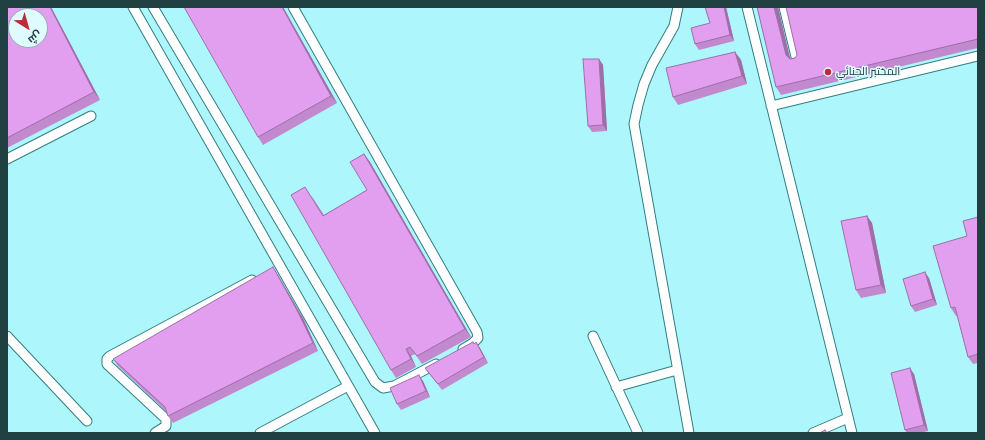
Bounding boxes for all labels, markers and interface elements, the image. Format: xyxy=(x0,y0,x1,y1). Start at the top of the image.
north arrow xyxy=(8,8,48,48)
text: ش xyxy=(25,28,44,47)
place label: المختبر الجنائي xyxy=(836,65,900,79)
marker: المختبر الجنائي xyxy=(823,67,833,77)

